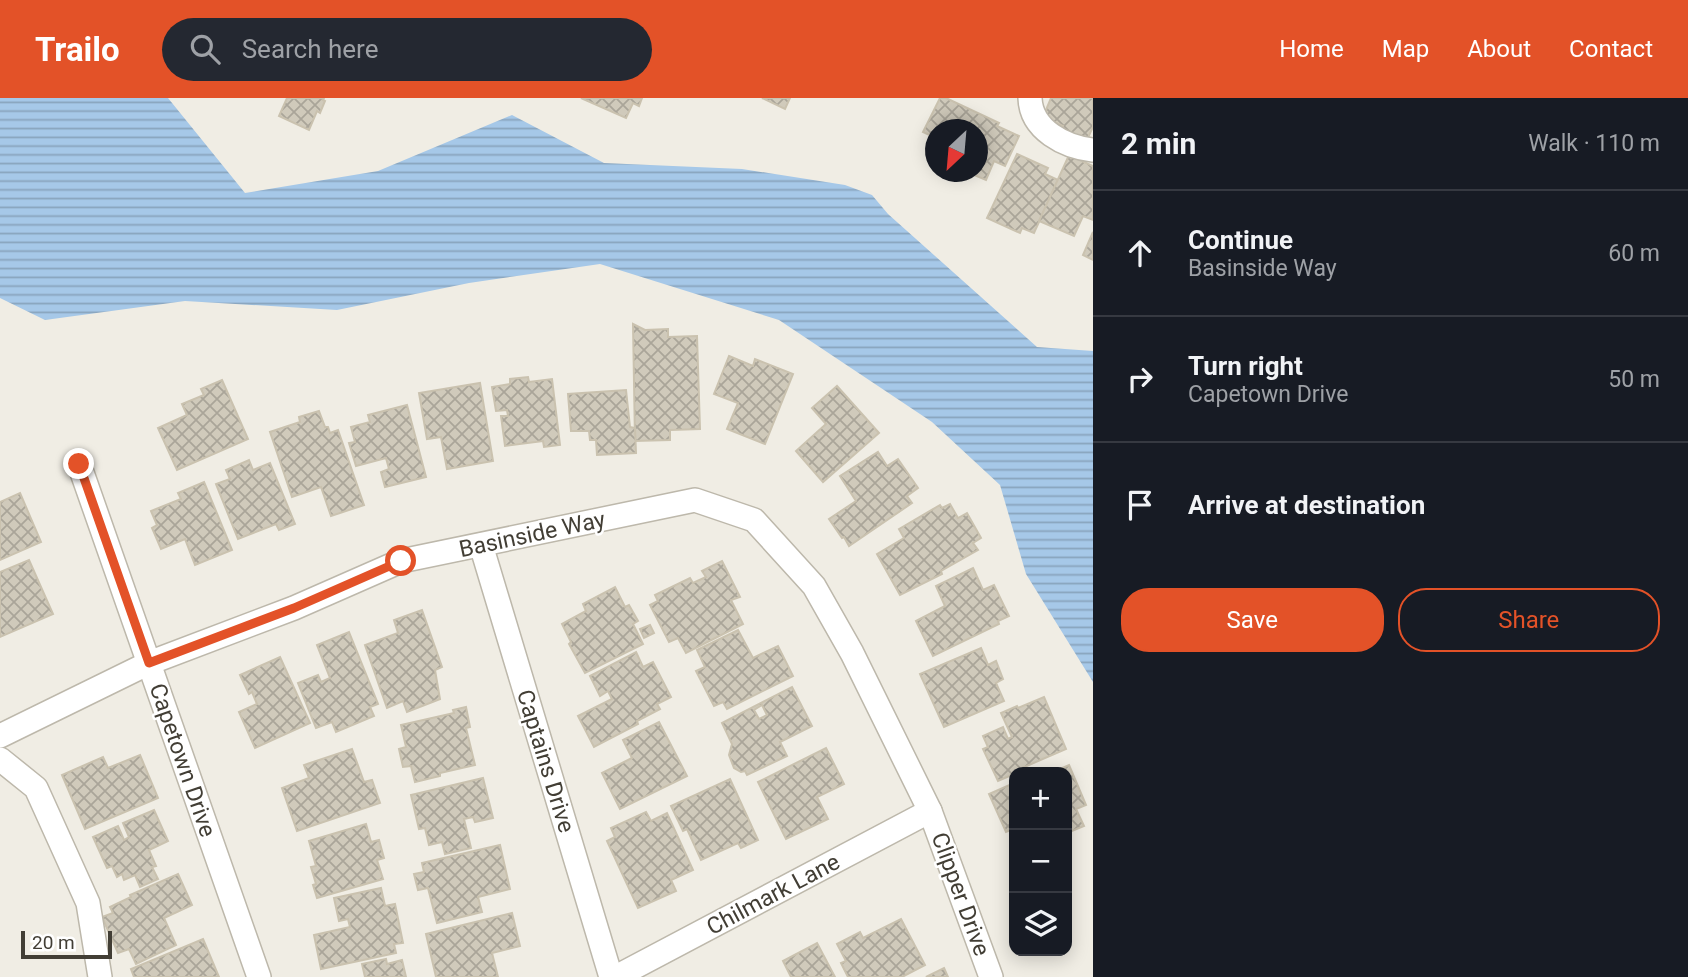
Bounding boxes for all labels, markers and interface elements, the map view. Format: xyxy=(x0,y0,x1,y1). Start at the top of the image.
search box xyxy=(162,18,652,81)
text: Trailo xyxy=(35,30,120,69)
icon: search xyxy=(186,30,224,68)
text: Search here xyxy=(242,34,378,64)
text: Home xyxy=(1279,35,1344,63)
text: Map xyxy=(1382,35,1429,63)
text: About xyxy=(1467,35,1531,63)
text: Contact xyxy=(1569,35,1653,63)
north arrow xyxy=(925,119,988,182)
text: 2 min xyxy=(1121,126,1196,161)
text: Walk · 110 m xyxy=(1528,130,1660,157)
text: Continue xyxy=(1188,225,1293,255)
icon: ahead xyxy=(1121,234,1159,272)
text: 60 m xyxy=(1608,240,1660,267)
text: Basinside Way xyxy=(1188,255,1337,282)
text: Turn right xyxy=(1188,351,1303,381)
icon: right xyxy=(1121,360,1159,398)
text: 50 m xyxy=(1608,366,1660,393)
text: Capetown Drive xyxy=(1188,381,1348,408)
route end xyxy=(63,448,94,479)
icon: arrive xyxy=(1121,486,1159,524)
text: Arrive at destination xyxy=(1188,490,1425,520)
street label: Basinside Way xyxy=(457,506,608,563)
route start xyxy=(385,545,416,576)
button: Save xyxy=(1121,588,1384,652)
button: Share xyxy=(1398,588,1660,652)
street label: Capetown Drive xyxy=(144,680,221,840)
street label: Captains Drive xyxy=(511,686,580,836)
map controls xyxy=(1009,767,1072,956)
button: + xyxy=(1009,767,1072,830)
street label: Clipper Drive xyxy=(926,829,995,960)
button: − xyxy=(1009,830,1072,893)
street label: Chilmark Lane xyxy=(702,848,844,941)
button: layers xyxy=(1009,893,1072,956)
scale bar xyxy=(21,928,112,960)
text: 20 m xyxy=(32,931,75,954)

